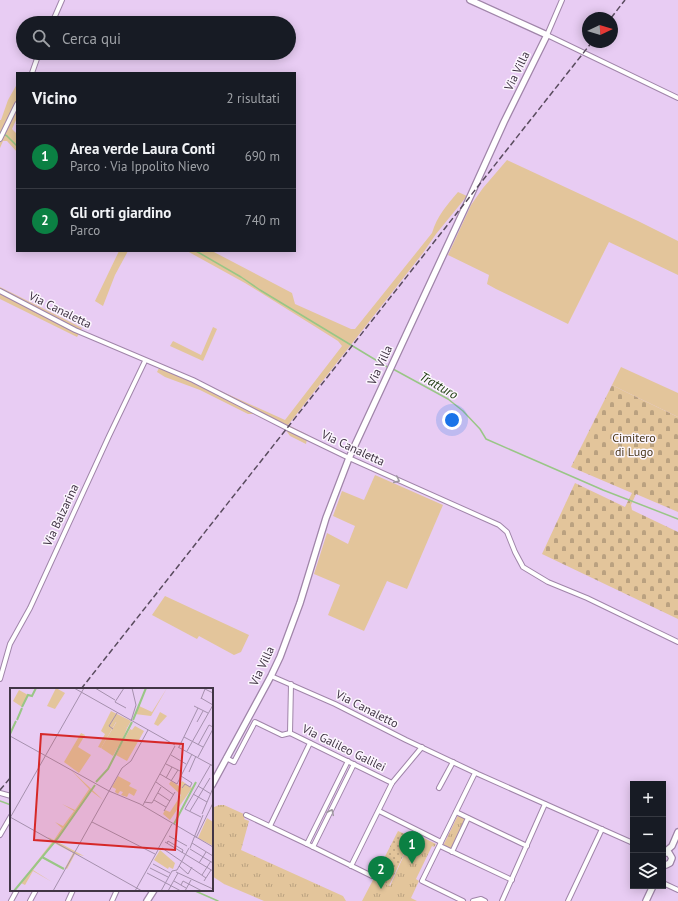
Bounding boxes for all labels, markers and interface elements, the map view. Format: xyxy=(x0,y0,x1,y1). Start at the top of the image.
north arrow xyxy=(582,12,618,48)
search box xyxy=(16,16,296,60)
icon: search xyxy=(30,27,52,49)
text: Cerca qui xyxy=(62,29,121,48)
street label: Via Villa xyxy=(500,49,532,94)
text: Vicino xyxy=(32,87,77,109)
text: 2 risultati xyxy=(227,90,280,107)
text: Area verde Laura Conti xyxy=(70,139,215,158)
text: 1 xyxy=(41,148,49,165)
text: 690 m xyxy=(245,148,280,165)
text: Parco · Via Ippolito Nievo xyxy=(70,158,209,175)
text: Gli orti giardino xyxy=(70,203,171,222)
text: 2 xyxy=(41,212,49,229)
text: 740 m xyxy=(245,212,280,229)
text: Parco xyxy=(70,222,100,239)
street label: Via Canaletta xyxy=(25,287,94,331)
street label: Via Villa xyxy=(363,343,395,388)
water label: Tratturo xyxy=(417,368,461,403)
your location xyxy=(442,410,462,430)
street label: Via Canaletta xyxy=(318,426,387,469)
park label: Cimitero di Lugo xyxy=(612,430,656,459)
one-way arrow xyxy=(393,475,401,483)
street label: Via Balzarina xyxy=(39,481,81,549)
street label: Via Villa xyxy=(245,644,277,689)
street label: Via Canaletto xyxy=(332,686,401,731)
inset map xyxy=(10,688,213,891)
street label: Via Galileo Galilei xyxy=(299,720,388,774)
map controls xyxy=(630,781,666,889)
button: + xyxy=(630,781,666,817)
one-way arrow xyxy=(326,809,333,816)
button: − xyxy=(630,817,666,853)
pin: 1 xyxy=(399,831,425,864)
button: layers xyxy=(630,853,666,889)
pin: 2 xyxy=(368,856,394,889)

